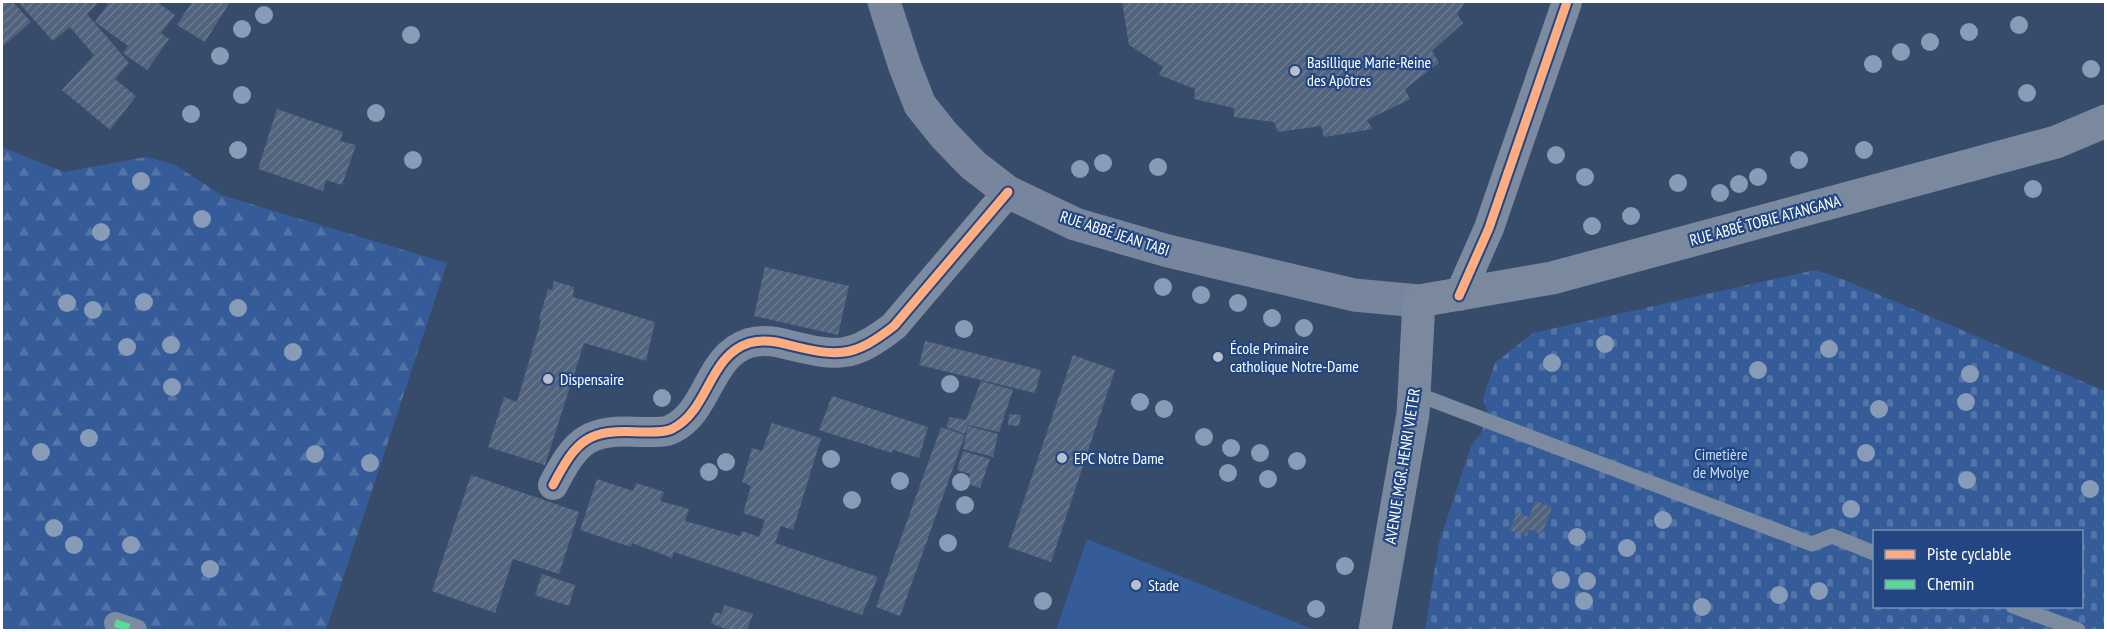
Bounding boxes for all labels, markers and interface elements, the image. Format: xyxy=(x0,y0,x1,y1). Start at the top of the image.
place label: Basillique Marie-Reine des Apôtres xyxy=(1307,52,1431,90)
marker: Basillique Marie-Reine des Apôtres xyxy=(1288,64,1302,78)
street label: RUE ABBÉ TOBIE ATANGANA xyxy=(1687,190,1843,250)
street label: RUE ABBÉ JEAN TABI xyxy=(1058,206,1172,260)
place label: École Primaire catholique Notre-Dame xyxy=(1230,338,1359,376)
marker: École Primaire catholique Notre-Dame xyxy=(1211,350,1225,364)
place label: Dispensaire xyxy=(560,369,624,389)
marker: Dispensaire xyxy=(541,372,555,386)
street label: AVENUE MGR. HENRI VIETER xyxy=(1380,386,1424,545)
park label: Cimetière de Mvolye xyxy=(1693,444,1749,482)
place label: EPC Notre Dame xyxy=(1074,448,1164,468)
marker: EPC Notre Dame xyxy=(1055,451,1069,465)
legend xyxy=(1873,530,2083,608)
text: Piste cyclable xyxy=(1927,542,2011,565)
text: Chemin xyxy=(1927,572,1974,595)
place label: Stade xyxy=(1148,575,1179,595)
marker: Stade xyxy=(1129,578,1143,592)

